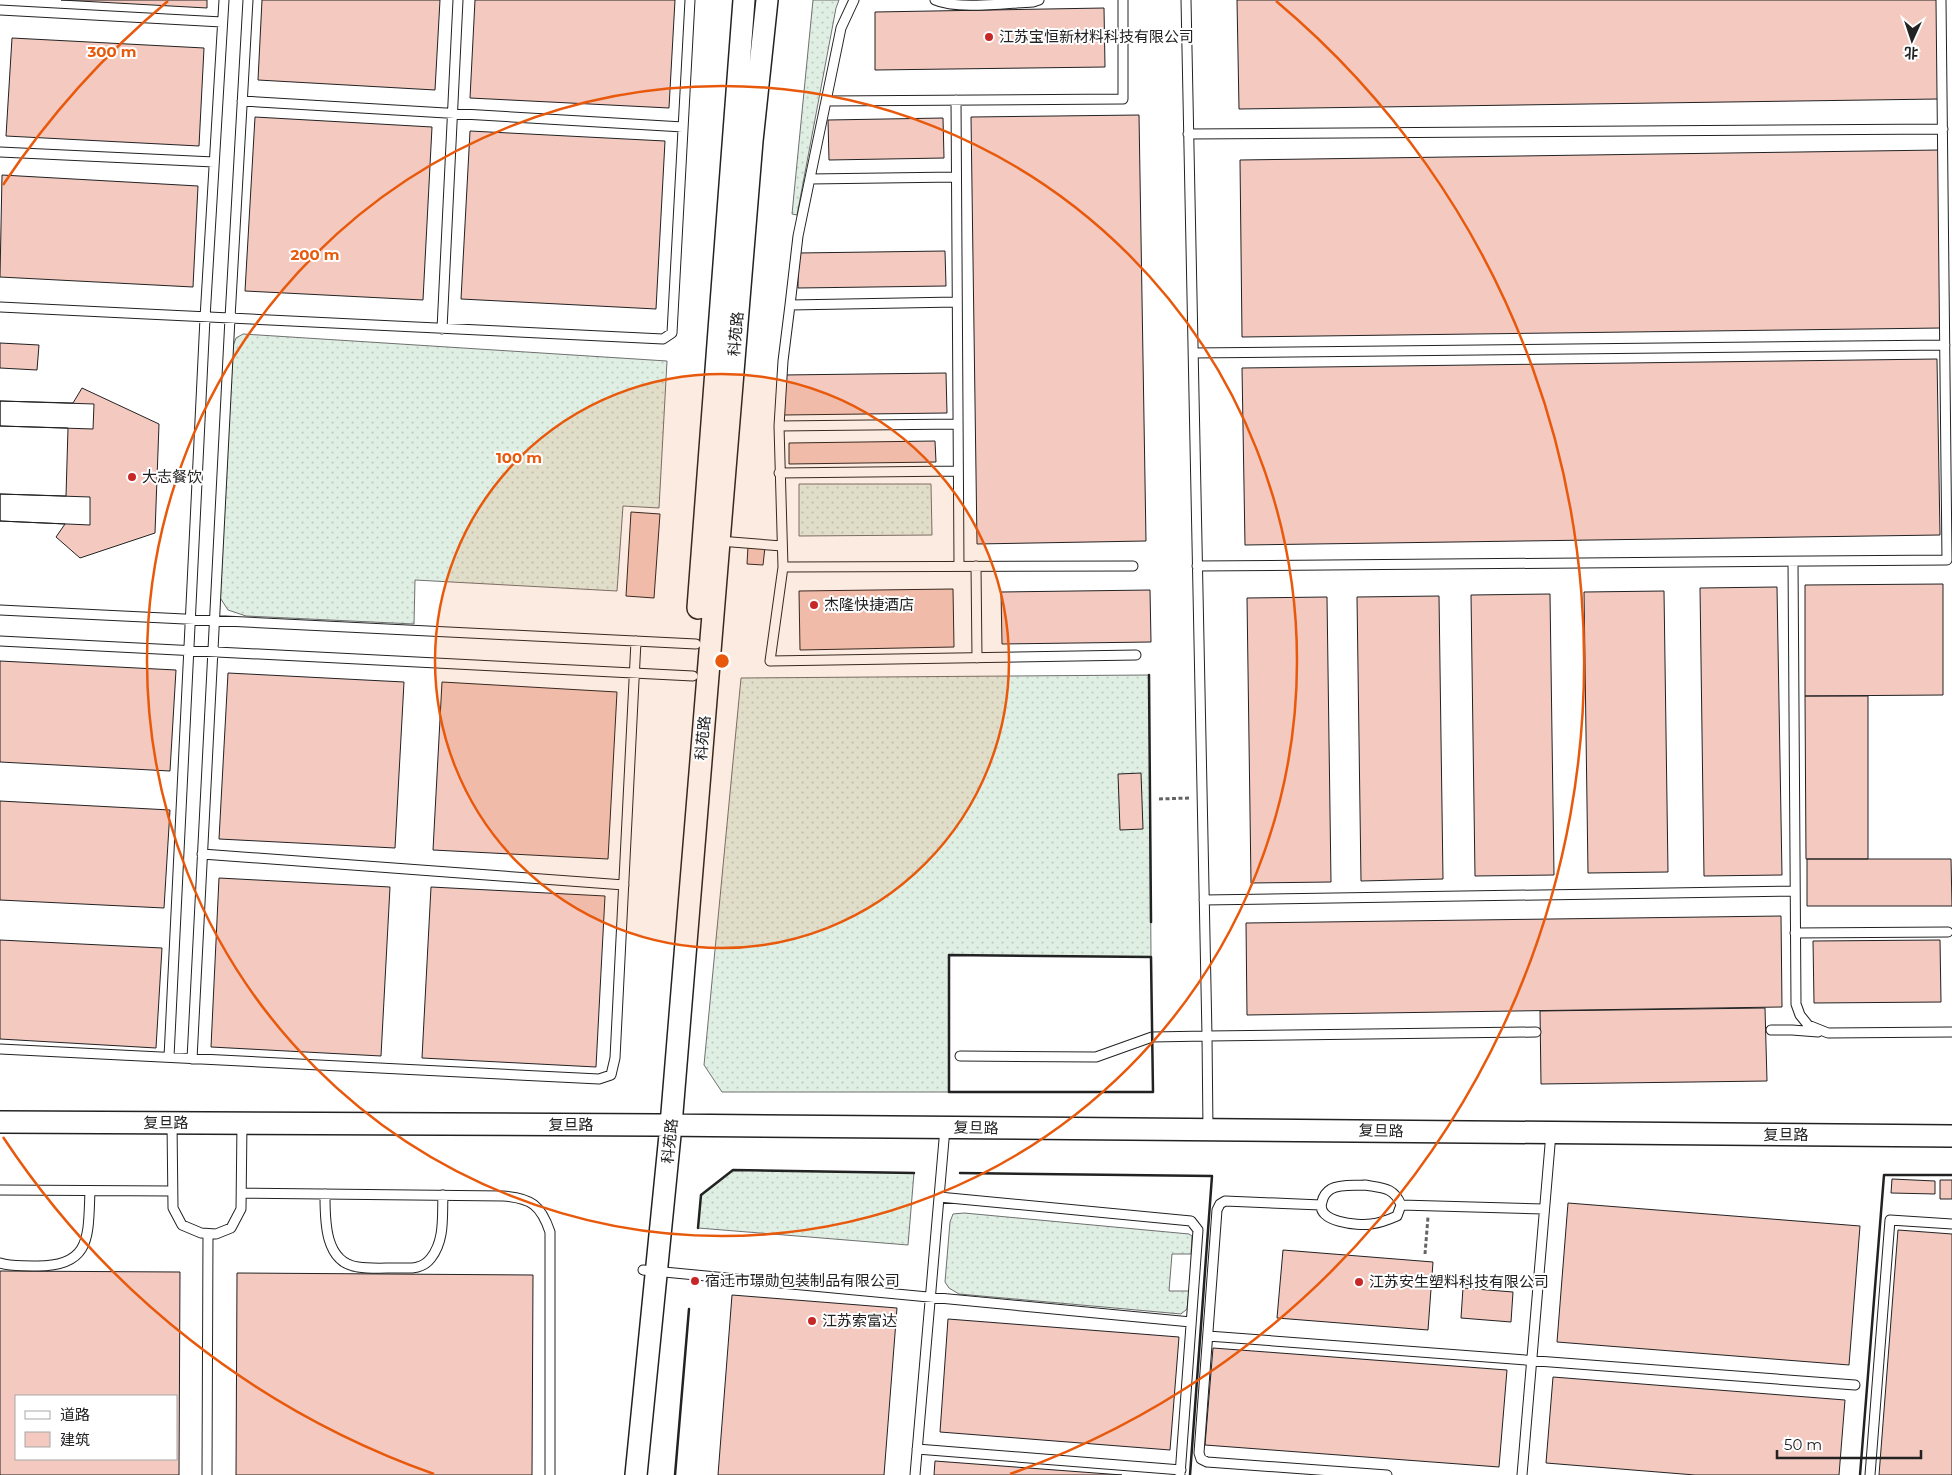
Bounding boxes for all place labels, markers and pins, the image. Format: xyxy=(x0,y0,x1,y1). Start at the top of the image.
place label: 江苏宝恒新材料科技有限公司 xyxy=(999,27,1194,46)
marker: 江苏宝恒新材料科技有限公司 xyxy=(983,31,995,43)
place label: 大志餐饮 xyxy=(142,467,202,486)
marker: 大志餐饮 xyxy=(126,471,138,483)
place label: 杰隆快捷酒店 xyxy=(824,595,914,614)
marker: 杰隆快捷酒店 xyxy=(808,599,820,611)
centre of rings xyxy=(713,652,731,670)
place label: 宿迁市璟勋包装制品有限公司 xyxy=(705,1271,900,1290)
place label: 江苏安生塑料科技有限公司 xyxy=(1369,1272,1549,1291)
marker: 宿迁市璟勋包装制品有限公司 xyxy=(689,1275,701,1287)
marker: 江苏安生塑料科技有限公司 xyxy=(1353,1276,1365,1288)
place label: 江苏索富达 xyxy=(822,1311,897,1330)
marker: 江苏索富达 xyxy=(806,1315,818,1327)

